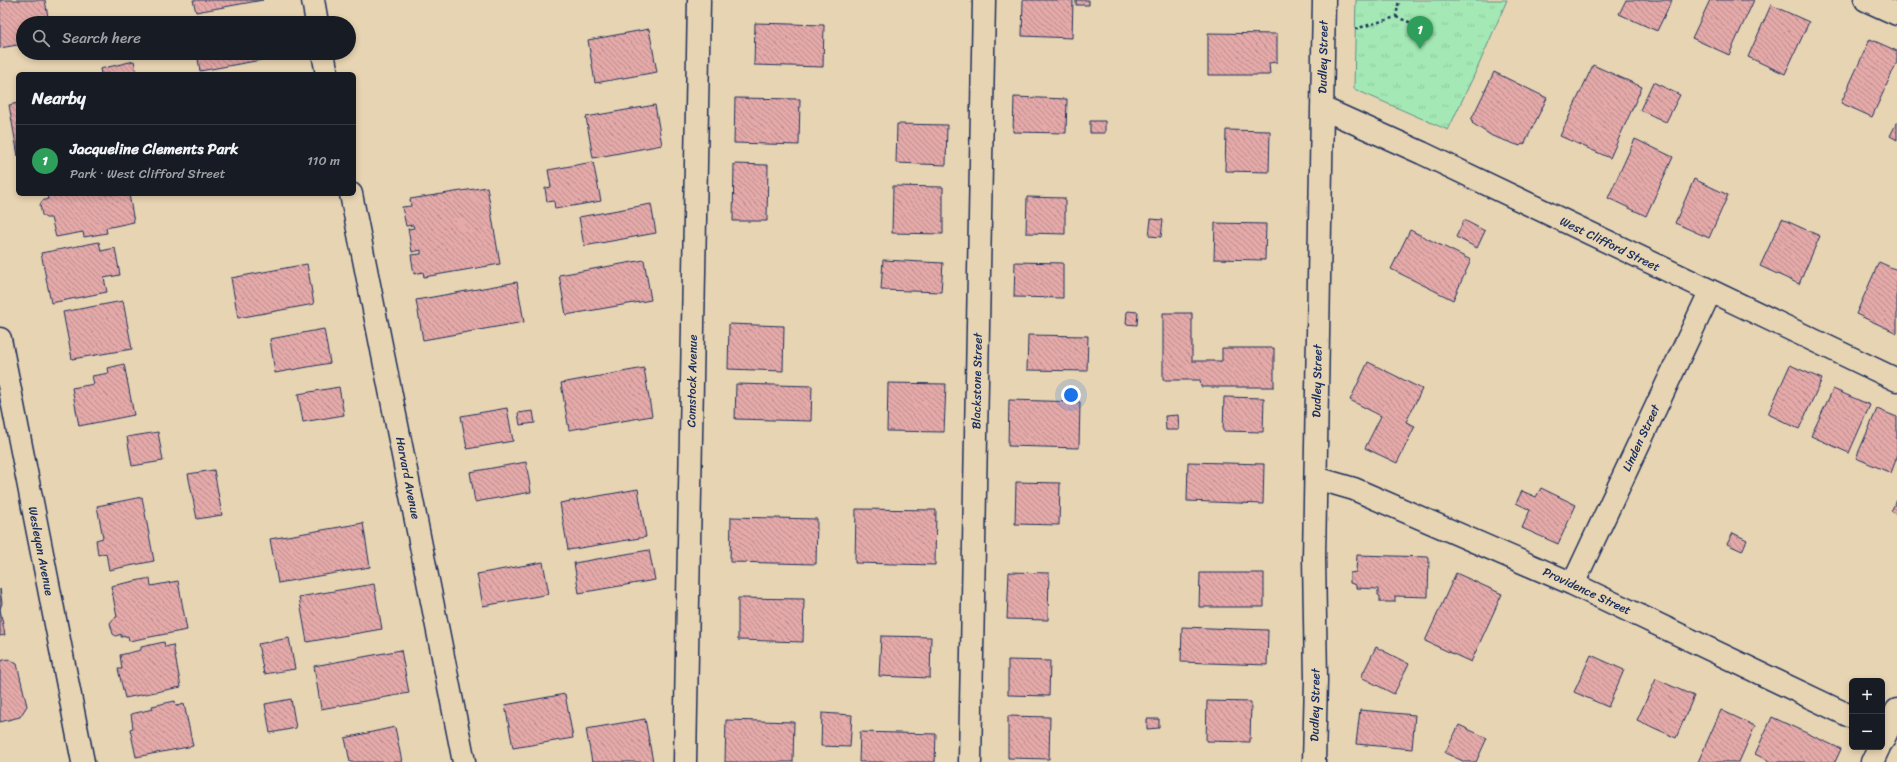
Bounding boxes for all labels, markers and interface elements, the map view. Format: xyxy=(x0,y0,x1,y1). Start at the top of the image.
search box xyxy=(16,16,356,60)
pin: 1 xyxy=(1407,16,1433,49)
street label: Dudley Street xyxy=(1311,19,1335,94)
text: Search here xyxy=(62,25,141,51)
icon: search xyxy=(30,27,52,49)
text: Nearby xyxy=(32,83,86,113)
text: Jacqueline Clements Park xyxy=(70,136,238,162)
text: 1 xyxy=(42,149,48,172)
text: 110 m xyxy=(307,149,340,172)
text: Park · West Clifford Street xyxy=(70,162,225,185)
street label: West Clifford Street xyxy=(1556,210,1664,278)
street label: Blackstone Street xyxy=(965,331,989,429)
street label: Comstock Avenue xyxy=(680,334,704,428)
street label: Dudley Street xyxy=(1305,343,1329,418)
your location xyxy=(1061,385,1081,405)
street label: Linden Street xyxy=(1616,400,1667,475)
street label: Harvard Avenue xyxy=(389,435,427,521)
street label: Wesleyan Avenue xyxy=(22,504,60,598)
street label: Providence Street xyxy=(1539,561,1635,621)
street label: Dudley Street xyxy=(1303,667,1327,742)
map controls xyxy=(1849,678,1885,750)
button: + xyxy=(1849,678,1885,714)
button: − xyxy=(1849,714,1885,750)

